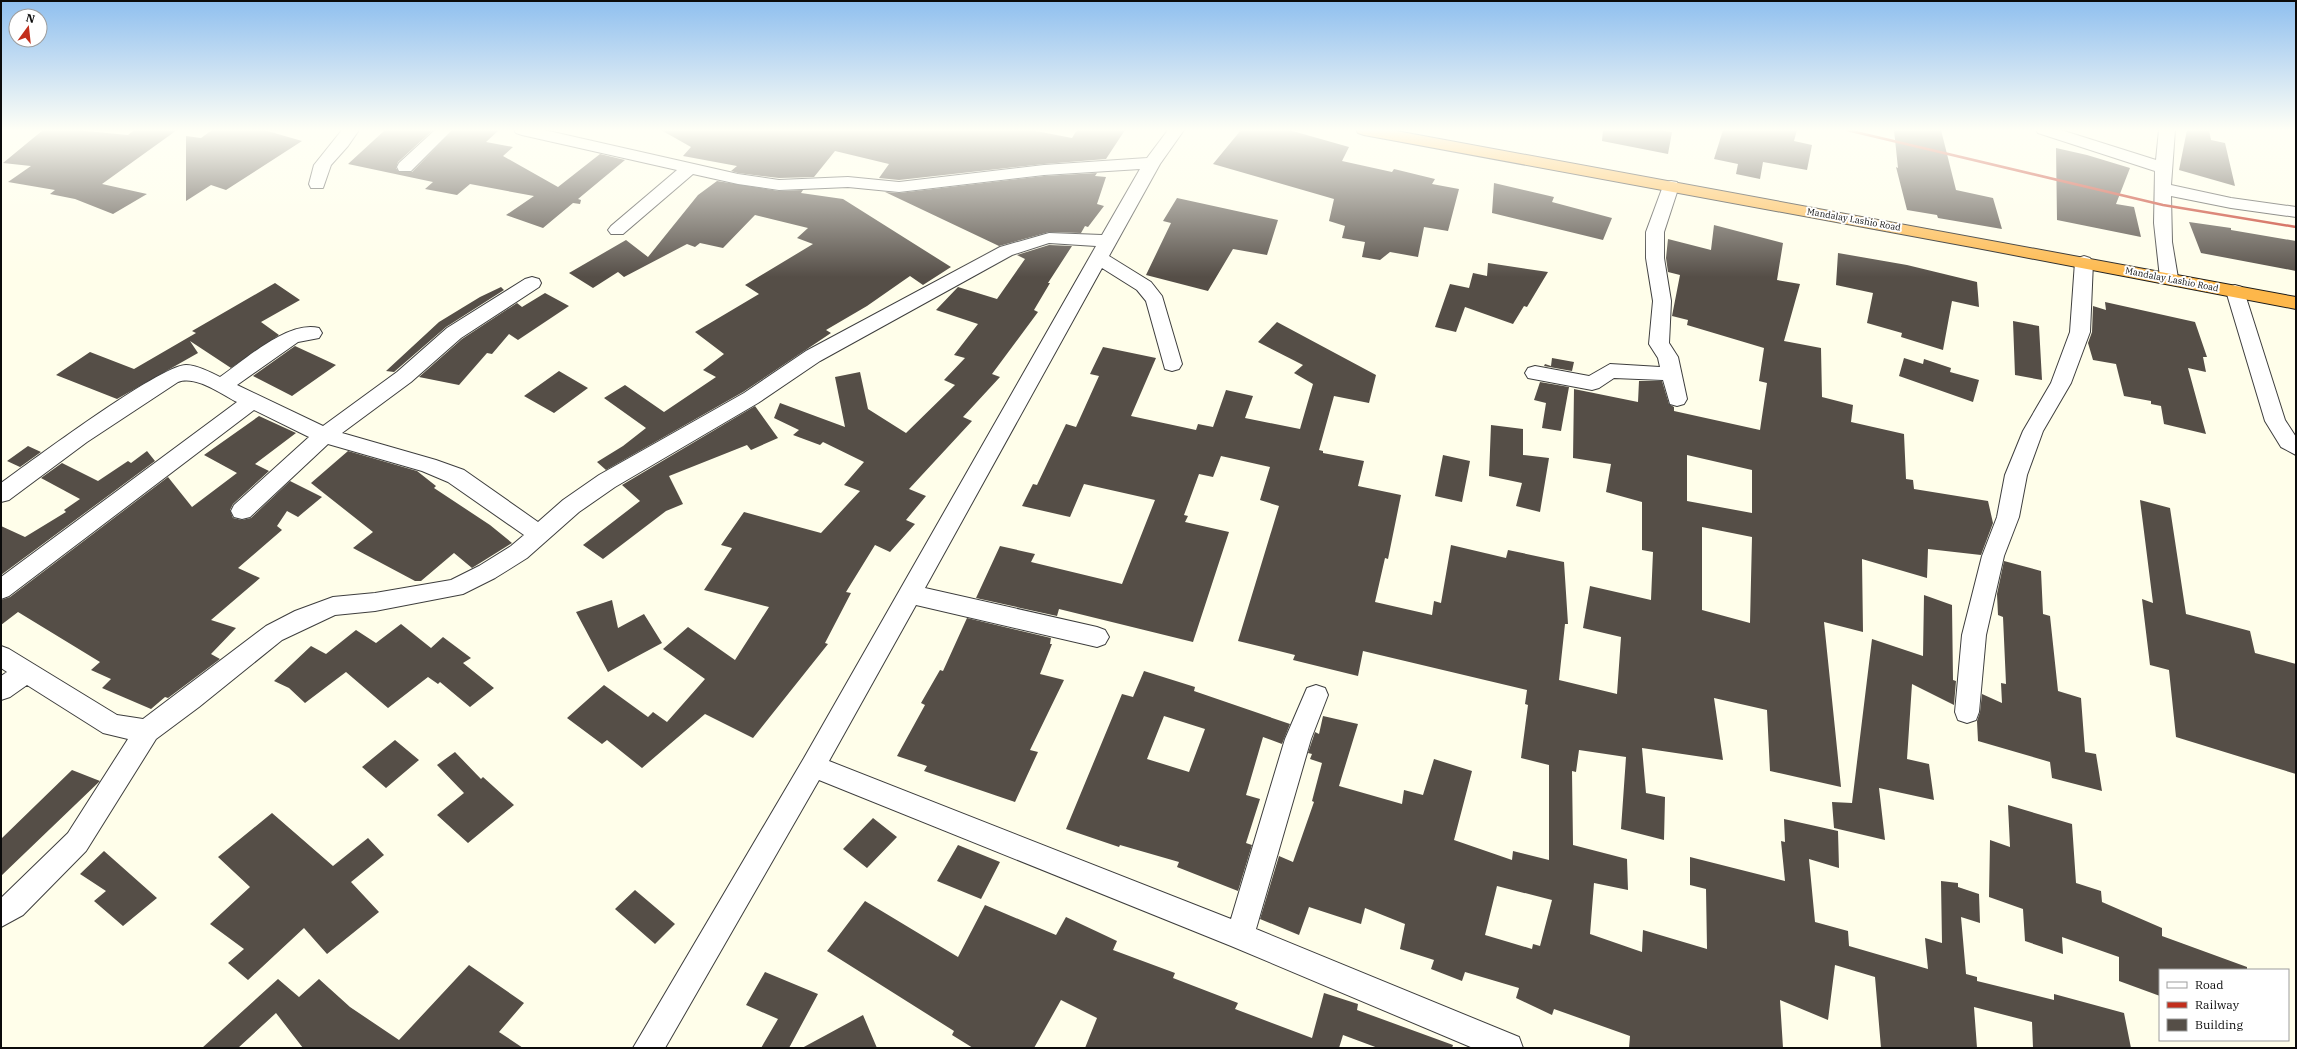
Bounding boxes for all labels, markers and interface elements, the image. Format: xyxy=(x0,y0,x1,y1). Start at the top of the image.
north arrow xyxy=(8,8,48,48)
text: N xyxy=(25,10,37,26)
street label: Mandalay Lashio Road xyxy=(1806,205,1902,233)
street label: Mandalay Lashio Road xyxy=(2124,265,2220,294)
legend xyxy=(2159,969,2289,1041)
text: Road xyxy=(2195,977,2224,992)
text: Railway xyxy=(2195,997,2240,1012)
text: Building xyxy=(2195,1017,2243,1032)

